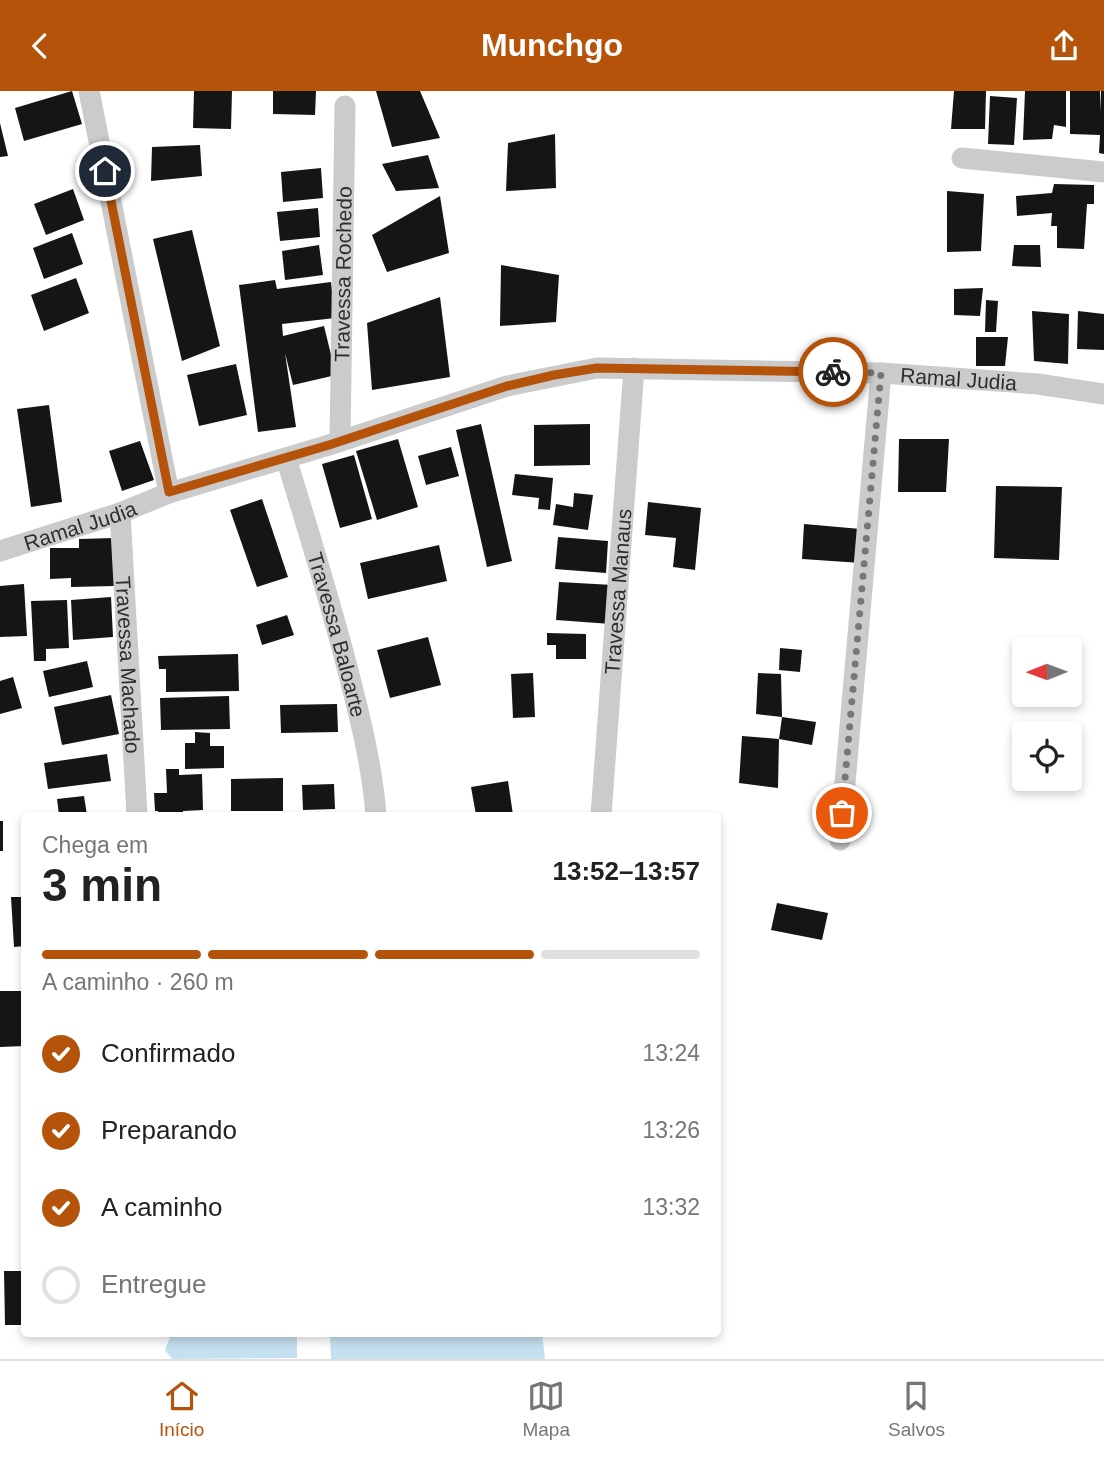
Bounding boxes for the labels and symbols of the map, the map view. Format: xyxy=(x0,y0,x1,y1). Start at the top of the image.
pin xyxy=(75,141,135,201)
street label: Travessa Rochedo xyxy=(330,186,355,362)
courier xyxy=(798,337,868,407)
street label: Ramal Judia xyxy=(900,363,1018,394)
street label: Ramal Judia xyxy=(21,496,140,554)
street label: Travessa Manaus xyxy=(600,508,635,675)
street label: Travessa Baloarte xyxy=(304,550,371,719)
street label: Travessa Machado xyxy=(112,575,145,754)
north arrow xyxy=(1012,637,1082,707)
pin xyxy=(812,783,872,843)

